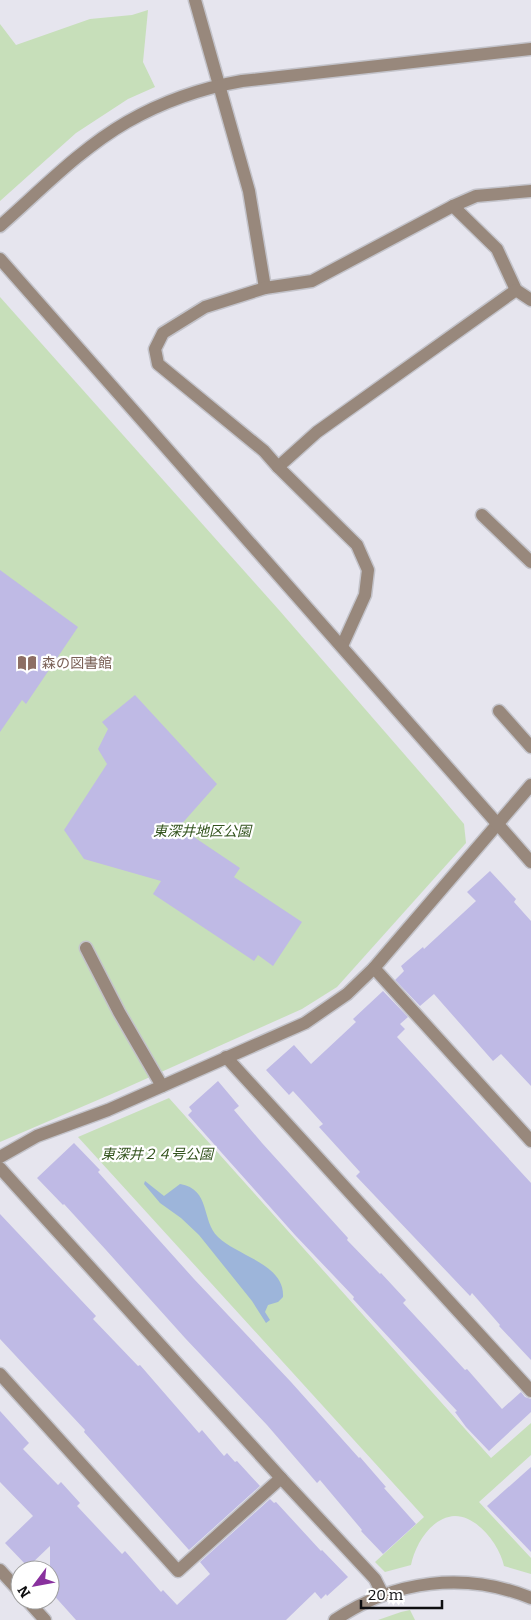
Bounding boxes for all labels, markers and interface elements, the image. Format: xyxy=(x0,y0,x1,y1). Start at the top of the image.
library icon: 森の図書館 xyxy=(16,652,38,674)
place label: 森の図書館 xyxy=(42,655,112,672)
park label: 東深井地区公園 xyxy=(153,823,253,840)
park label: 東深井２４号公園 xyxy=(101,1146,215,1163)
north arrow xyxy=(10,1560,60,1610)
scale bar xyxy=(361,1578,442,1610)
text: N xyxy=(14,1582,34,1601)
text: 20 m xyxy=(368,1586,404,1604)

